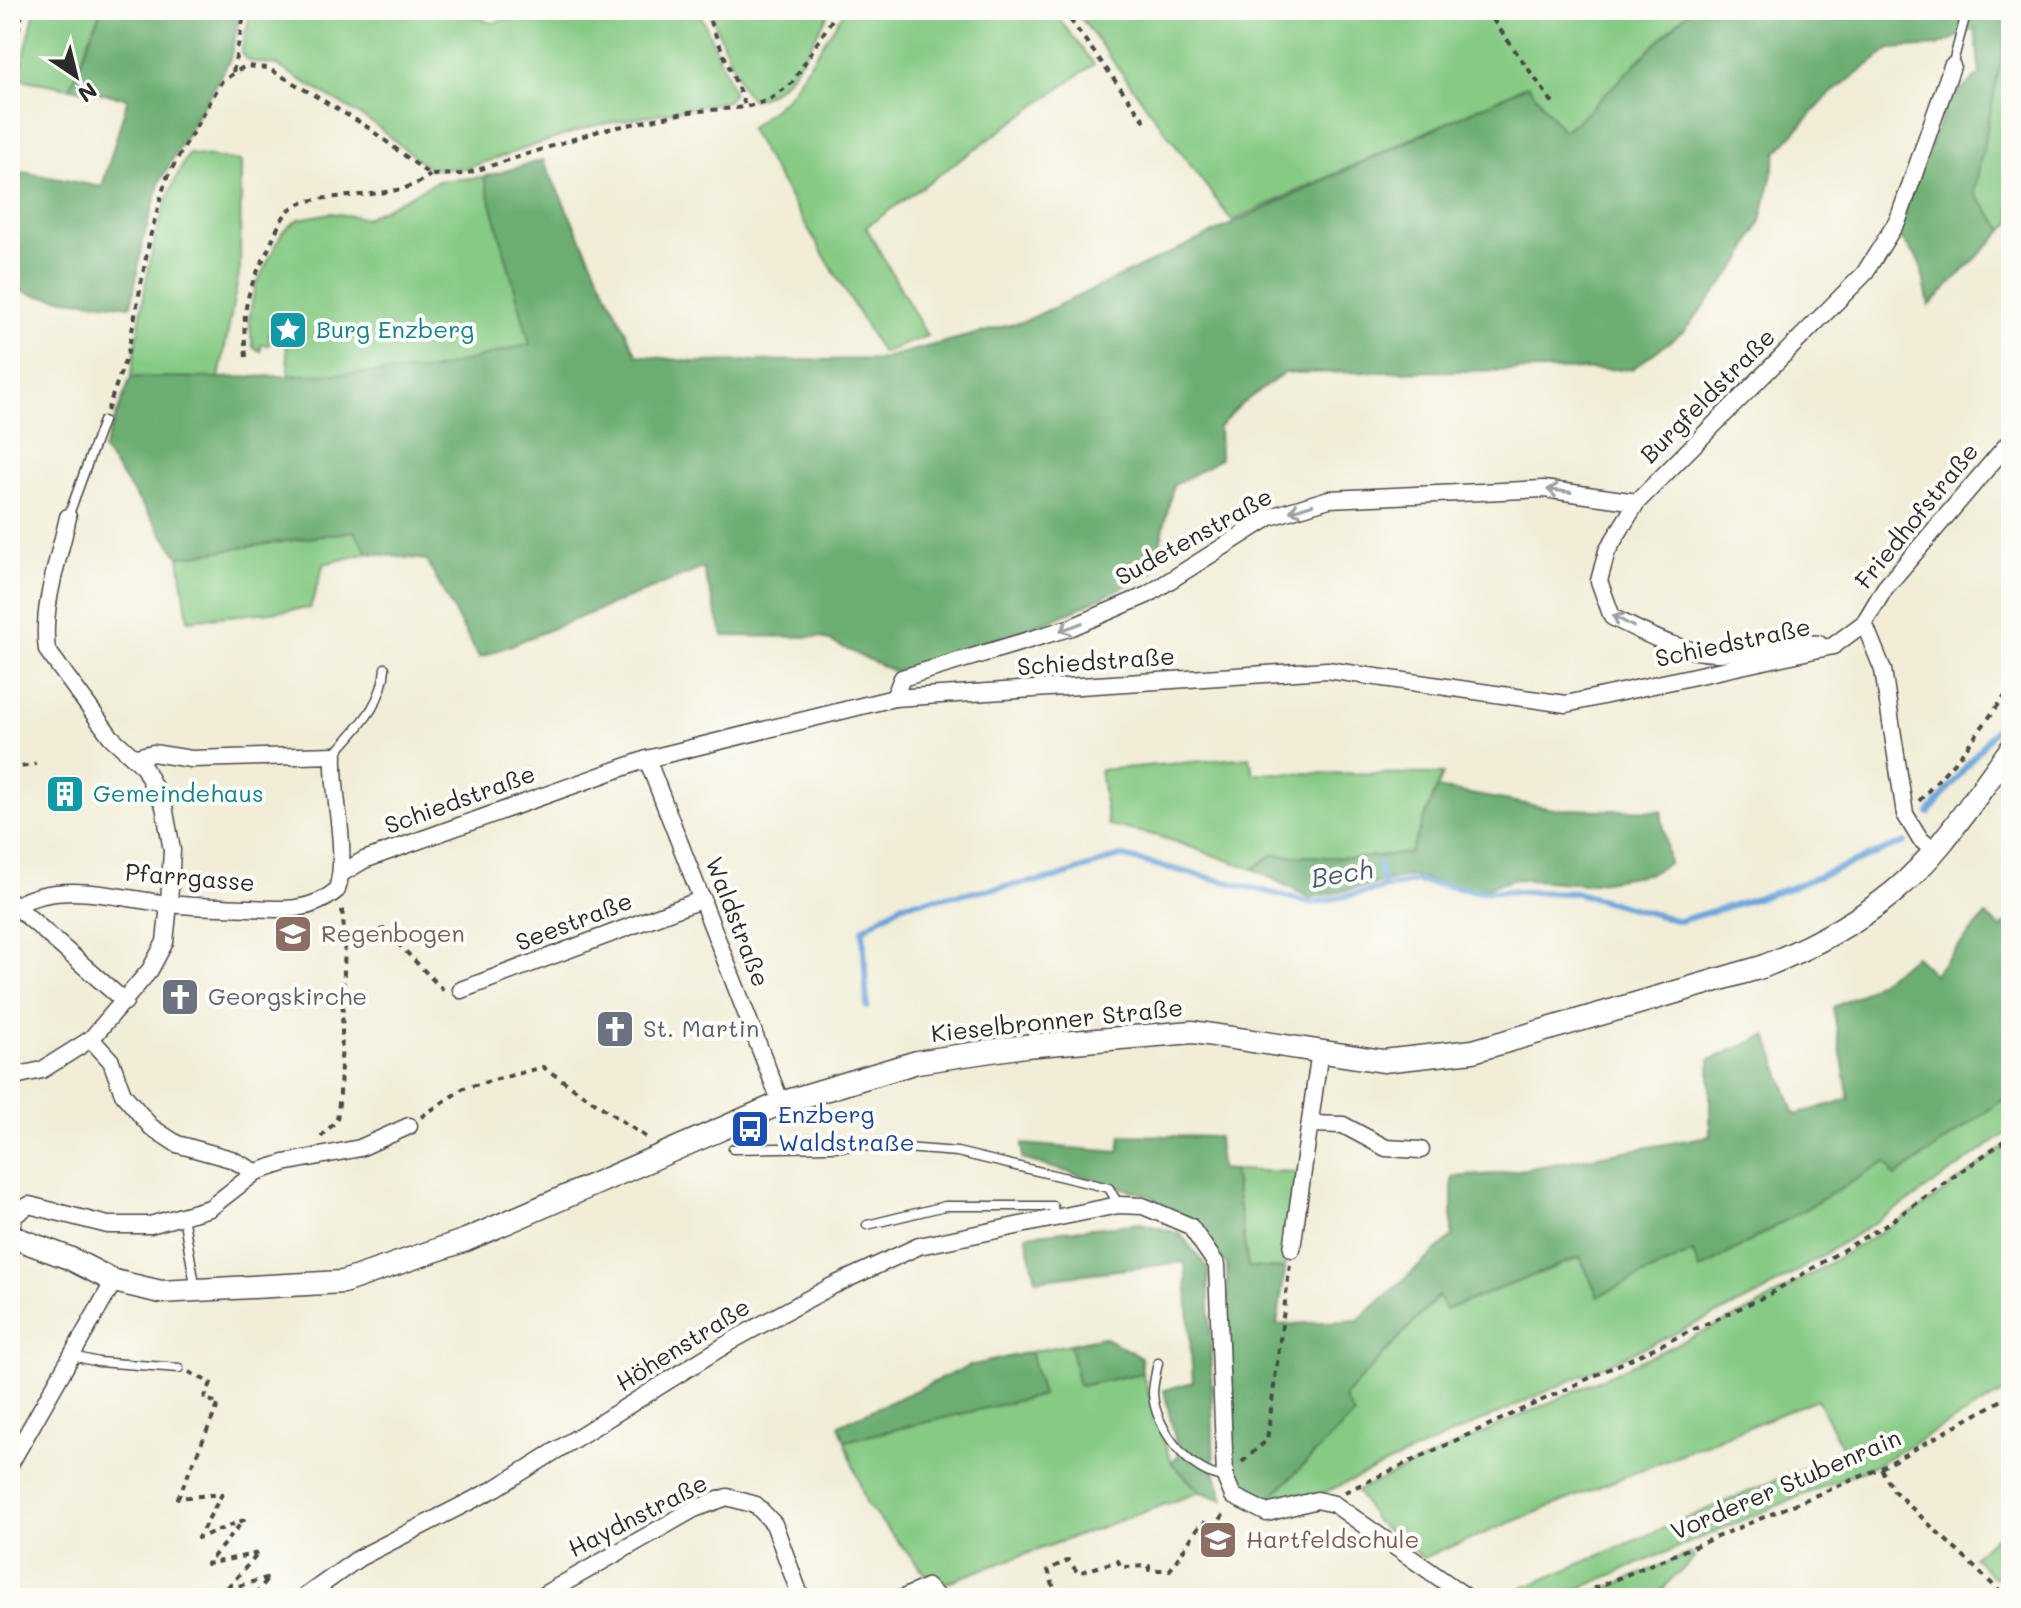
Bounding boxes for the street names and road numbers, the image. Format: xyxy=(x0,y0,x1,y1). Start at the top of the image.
street label: Burgfeldstraße xyxy=(1633,321,1781,469)
street label: Friedhofstraße xyxy=(1847,436,1984,594)
street label: Sudetenstraße xyxy=(1109,480,1277,592)
street label: Schiedstraße xyxy=(1652,610,1813,673)
street label: Schiedstraße xyxy=(1016,640,1176,681)
street label: Schiedstraße xyxy=(380,757,539,840)
street label: Waldstraße xyxy=(699,852,777,991)
street label: Pfarrgasse xyxy=(124,855,256,898)
street label: Seestraße xyxy=(511,884,636,957)
street label: Kieselbronner Straße xyxy=(929,991,1184,1048)
street label: Höhenstraße xyxy=(609,1290,755,1397)
street label: Vorderer Stubenrain xyxy=(1666,1421,1905,1546)
street label: Haydnstraße xyxy=(562,1466,712,1563)

